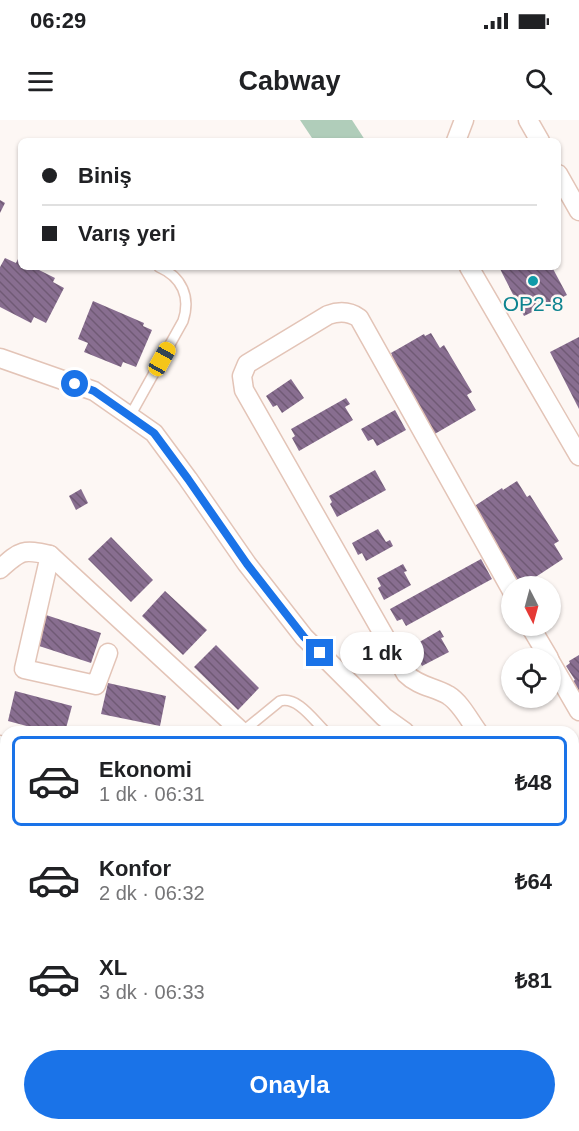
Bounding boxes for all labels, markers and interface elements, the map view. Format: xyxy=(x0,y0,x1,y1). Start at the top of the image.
text: 06:29 xyxy=(30,8,86,33)
icon: menu xyxy=(24,65,57,98)
icon: search xyxy=(522,65,555,98)
text: Cabway xyxy=(238,66,341,96)
text: Biniş xyxy=(78,163,132,188)
text: Varış yeri xyxy=(78,221,176,246)
marker: OP2-8 xyxy=(526,274,540,288)
place label: OP2-8 xyxy=(503,292,563,315)
car xyxy=(145,339,179,379)
route start xyxy=(61,370,88,397)
north arrow xyxy=(501,576,561,636)
map controls xyxy=(501,576,561,708)
callout: 1 dk xyxy=(341,632,425,674)
route end xyxy=(306,639,333,666)
text: 1 dk xyxy=(362,642,402,664)
button: locate xyxy=(501,648,561,708)
icon: car xyxy=(27,754,81,808)
text: Ekonomi xyxy=(99,757,192,782)
text: ₺48 xyxy=(515,770,552,795)
text: 1 dk · 06:31 xyxy=(99,783,205,805)
icon: car xyxy=(27,853,81,907)
text: Konfor xyxy=(99,856,171,881)
text: ₺64 xyxy=(515,869,552,894)
text: 2 dk · 06:32 xyxy=(99,882,205,904)
icon: car xyxy=(27,952,81,1006)
text: XL xyxy=(99,955,127,980)
text: ₺81 xyxy=(515,968,552,993)
text: 3 dk · 06:33 xyxy=(99,981,205,1003)
button: Onayla xyxy=(24,1050,555,1119)

